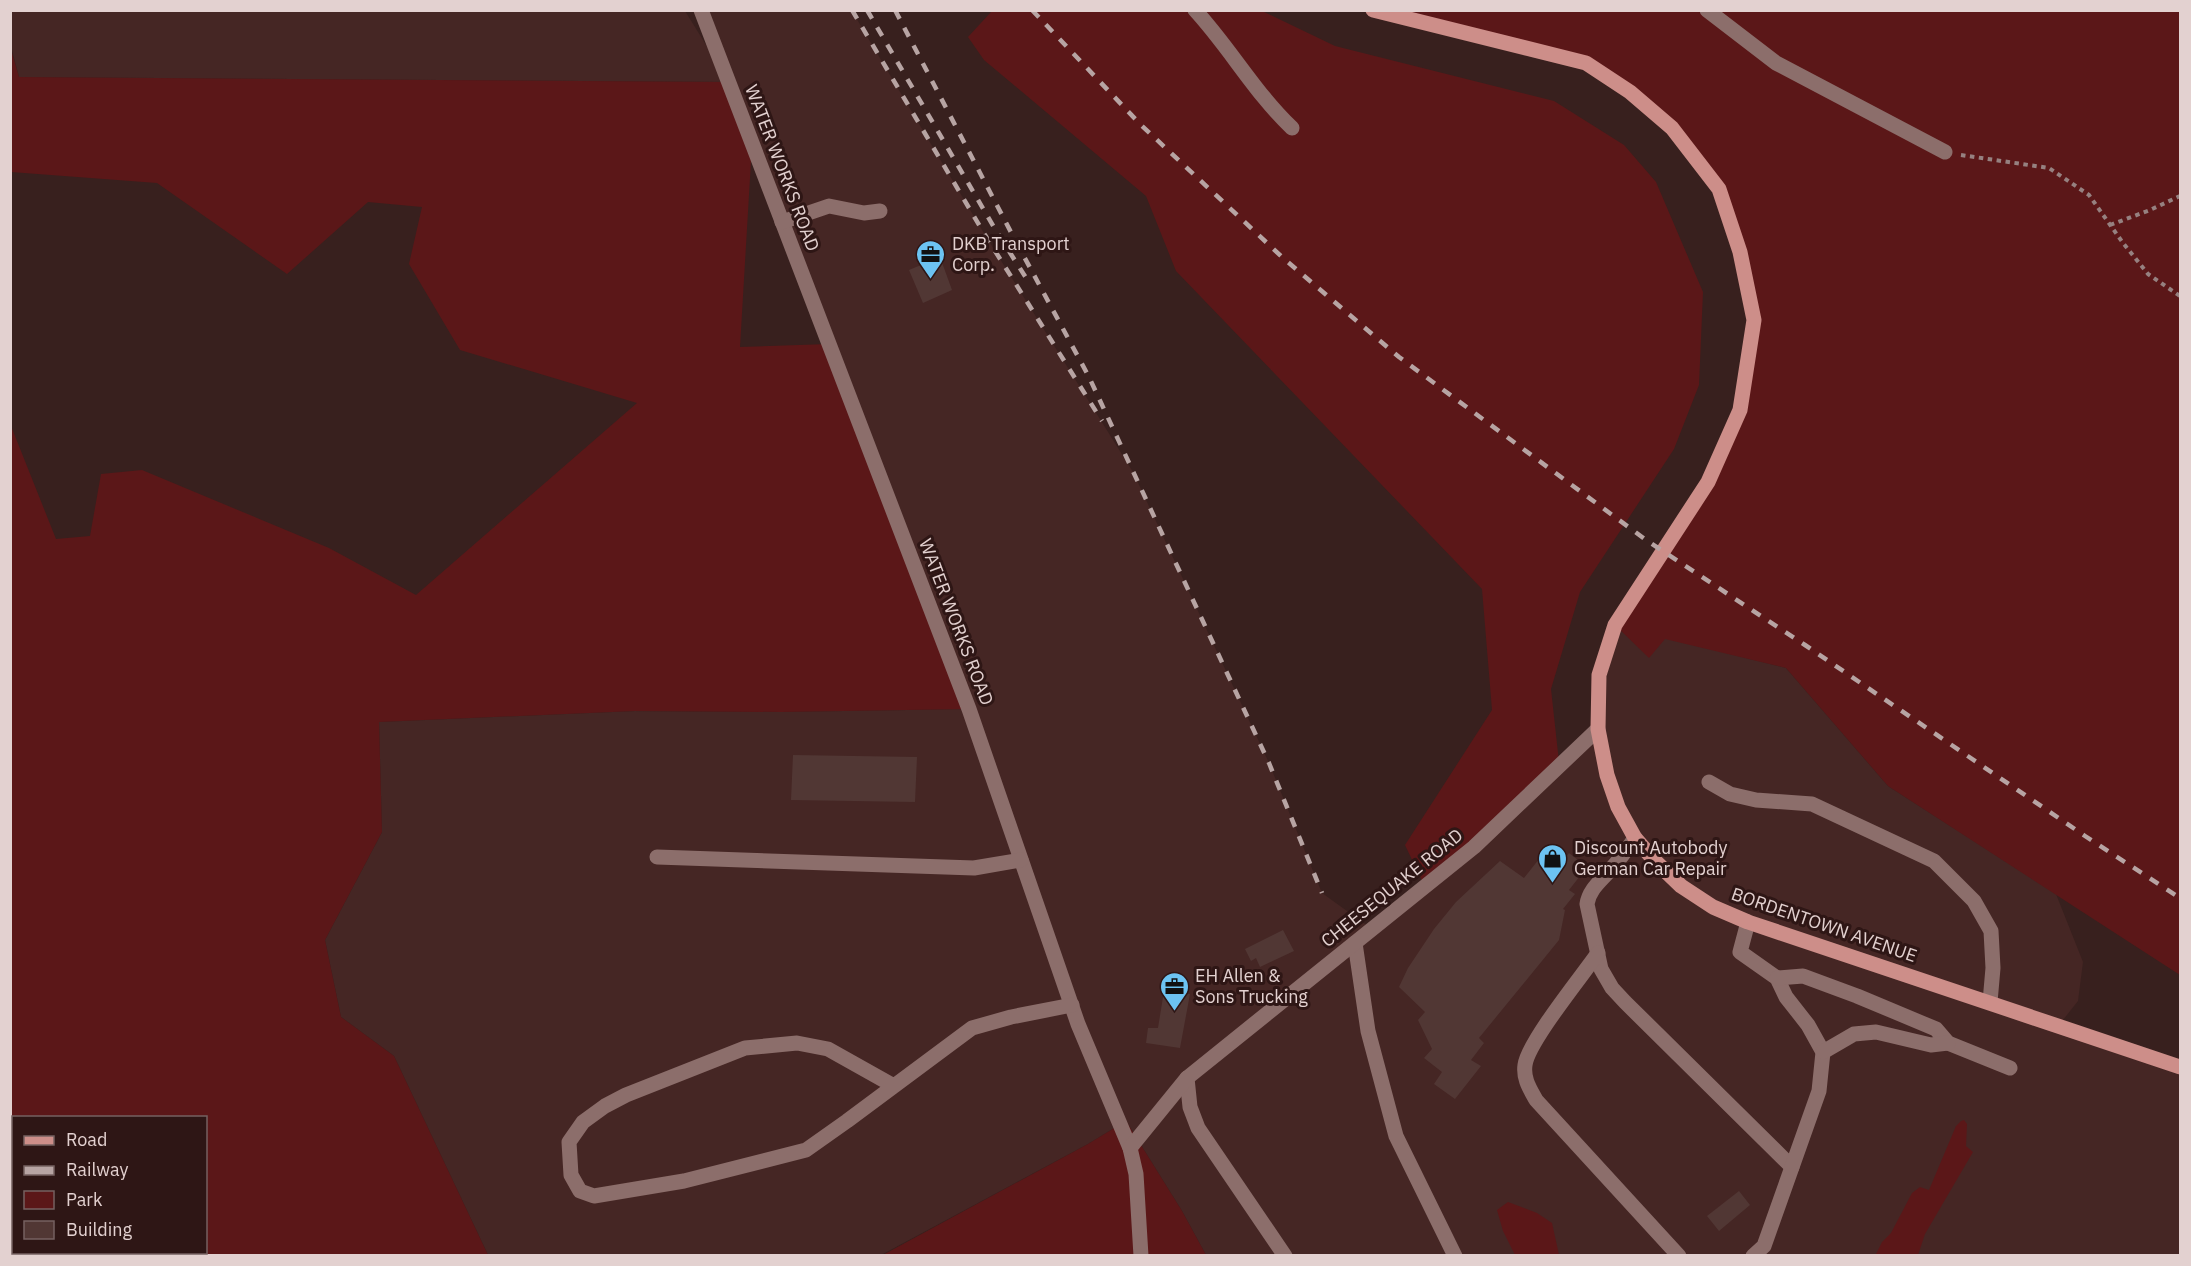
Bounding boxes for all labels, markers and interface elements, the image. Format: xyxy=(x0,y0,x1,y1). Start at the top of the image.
street label: WATER WORKS ROAD xyxy=(740,81,825,254)
place label: DKB Transport Corp. xyxy=(952,232,1070,276)
office icon: DKB Transport Corp. xyxy=(915,238,947,280)
street label: WATER WORKS ROAD xyxy=(914,535,999,708)
street label: CHEESEQUAKE ROAD xyxy=(1316,823,1467,952)
place label: Discount Autobody German Car Repair xyxy=(1574,836,1727,880)
shop icon: Discount Autobody German Car Repair xyxy=(1537,842,1569,884)
street label: BORDENTOWN AVENUE xyxy=(1728,882,1920,967)
place label: EH Allen & Sons Trucking xyxy=(1195,964,1308,1008)
office icon: EH Allen & Sons Trucking xyxy=(1158,970,1190,1012)
legend xyxy=(12,1116,207,1254)
text: Road xyxy=(66,1128,107,1151)
text: Railway xyxy=(66,1158,128,1181)
text: Park xyxy=(66,1188,103,1211)
text: Building xyxy=(66,1218,133,1241)

